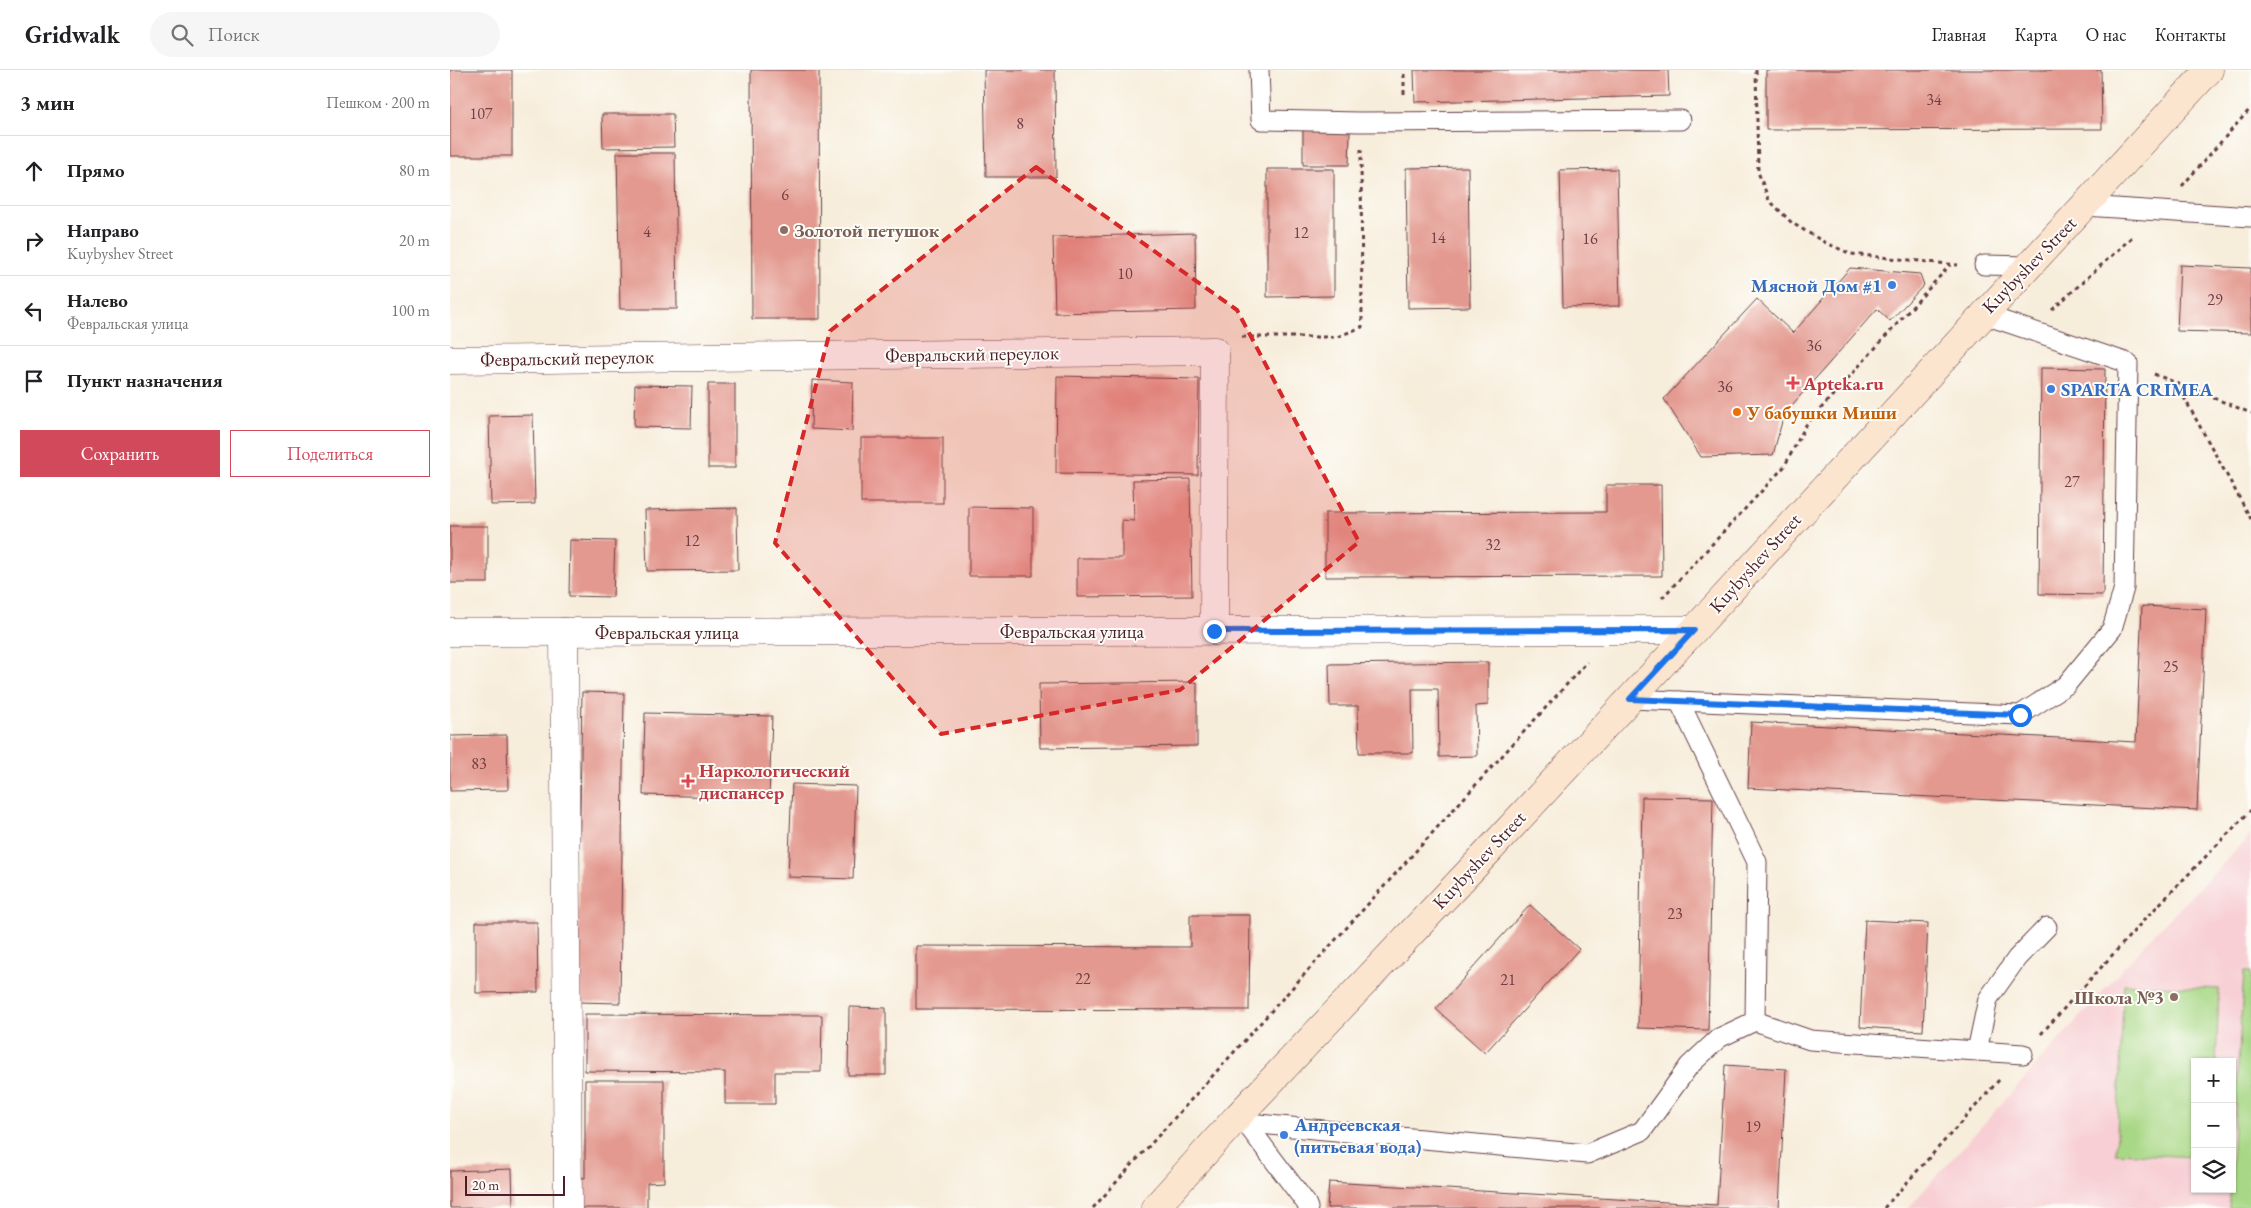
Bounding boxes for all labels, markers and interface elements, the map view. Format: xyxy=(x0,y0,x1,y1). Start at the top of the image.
search box xyxy=(150,12,500,57)
text: Gridwalk xyxy=(25,19,120,50)
icon: search xyxy=(168,21,196,49)
text: Поиск xyxy=(208,22,260,47)
text: Главная xyxy=(1932,23,1986,46)
text: Карта xyxy=(2014,23,2057,46)
text: О нас xyxy=(2085,23,2127,46)
text: Контакты xyxy=(2155,23,2226,46)
text: 3 мин xyxy=(20,89,75,116)
house number: 34 xyxy=(1926,89,1942,110)
text: Пешком · 200 m xyxy=(326,92,430,113)
house number: 107 xyxy=(469,103,493,124)
house number: 8 xyxy=(1016,113,1024,134)
icon: ahead xyxy=(20,157,48,185)
text: Прямо xyxy=(67,158,125,183)
text: 80 m xyxy=(399,160,430,181)
house number: 6 xyxy=(781,184,789,205)
street label: Kuybyshev Street xyxy=(1976,211,2082,319)
text: Направо xyxy=(67,218,139,243)
place label: Золотой петушок xyxy=(794,218,940,243)
house number: 4 xyxy=(643,221,651,242)
house number: 12 xyxy=(1293,222,1309,243)
marker: Золотой петушок xyxy=(778,224,790,236)
icon: right xyxy=(20,227,48,255)
house number: 14 xyxy=(1430,227,1446,248)
house number: 16 xyxy=(1582,228,1598,249)
text: 20 m xyxy=(399,230,430,251)
text: Kuybyshev Street xyxy=(67,243,173,264)
house number: 10 xyxy=(1117,263,1133,284)
place label: Мясной Дом #1 xyxy=(1751,273,1882,298)
marker: Мясной Дом #1 xyxy=(1886,279,1898,291)
text: Налево xyxy=(67,288,128,313)
house number: 29 xyxy=(2207,289,2223,310)
icon: left xyxy=(20,297,48,325)
text: 100 m xyxy=(391,300,430,321)
text: Февральская улица xyxy=(67,313,189,334)
house number: 36 xyxy=(1806,335,1822,356)
street label: Февральский переулок xyxy=(885,340,1059,368)
street label: Февральский переулок xyxy=(480,344,654,372)
icon: arrive xyxy=(20,367,48,395)
text: Пункт назначения xyxy=(67,368,223,393)
place label: Apteka.ru xyxy=(1802,371,1884,396)
house number: 36 xyxy=(1717,376,1733,397)
marker: Apteka.ru xyxy=(1787,377,1799,389)
place label: SPARTA CRIMEA xyxy=(2061,377,2213,402)
marker: SPARTA CRIMEA xyxy=(2045,383,2057,395)
place label: У бабушки Миши xyxy=(1746,400,1897,425)
marker: У бабушки Миши xyxy=(1731,406,1743,418)
button: Сохранить xyxy=(20,430,220,477)
button: Поделиться xyxy=(230,430,430,477)
house number: 27 xyxy=(2064,471,2080,492)
street label: Kuybyshev Street xyxy=(1704,508,1806,618)
house number: 12 xyxy=(684,530,700,551)
house number: 32 xyxy=(1485,534,1501,555)
street label: Февральская улица xyxy=(1000,619,1145,644)
street label: Февральская улица xyxy=(595,620,740,645)
route end xyxy=(1203,620,1226,643)
house number: 25 xyxy=(2163,656,2179,677)
route start xyxy=(2009,704,2032,727)
house number: 83 xyxy=(471,753,487,774)
place label: Наркологический диспансер xyxy=(699,758,850,805)
marker: Наркологический диспансер xyxy=(681,774,695,788)
street label: Kuybyshev Street xyxy=(1427,805,1531,915)
house number: 23 xyxy=(1667,903,1683,924)
house number: 22 xyxy=(1075,968,1091,989)
house number: 21 xyxy=(1500,969,1516,990)
place label: Школа №3 xyxy=(2074,985,2164,1010)
marker: Школа №3 xyxy=(2168,991,2180,1003)
map controls xyxy=(2191,1058,2236,1193)
button: + xyxy=(2191,1058,2236,1103)
button: − xyxy=(2191,1103,2236,1148)
place label: Андреевская (питьевая вода) xyxy=(1293,1112,1422,1159)
house number: 19 xyxy=(1745,1116,1761,1137)
marker: Андреевская (питьевая вода) xyxy=(1278,1129,1290,1141)
button: layers xyxy=(2191,1148,2236,1193)
scale bar xyxy=(465,1173,565,1196)
text: 20 m xyxy=(472,1176,499,1194)

